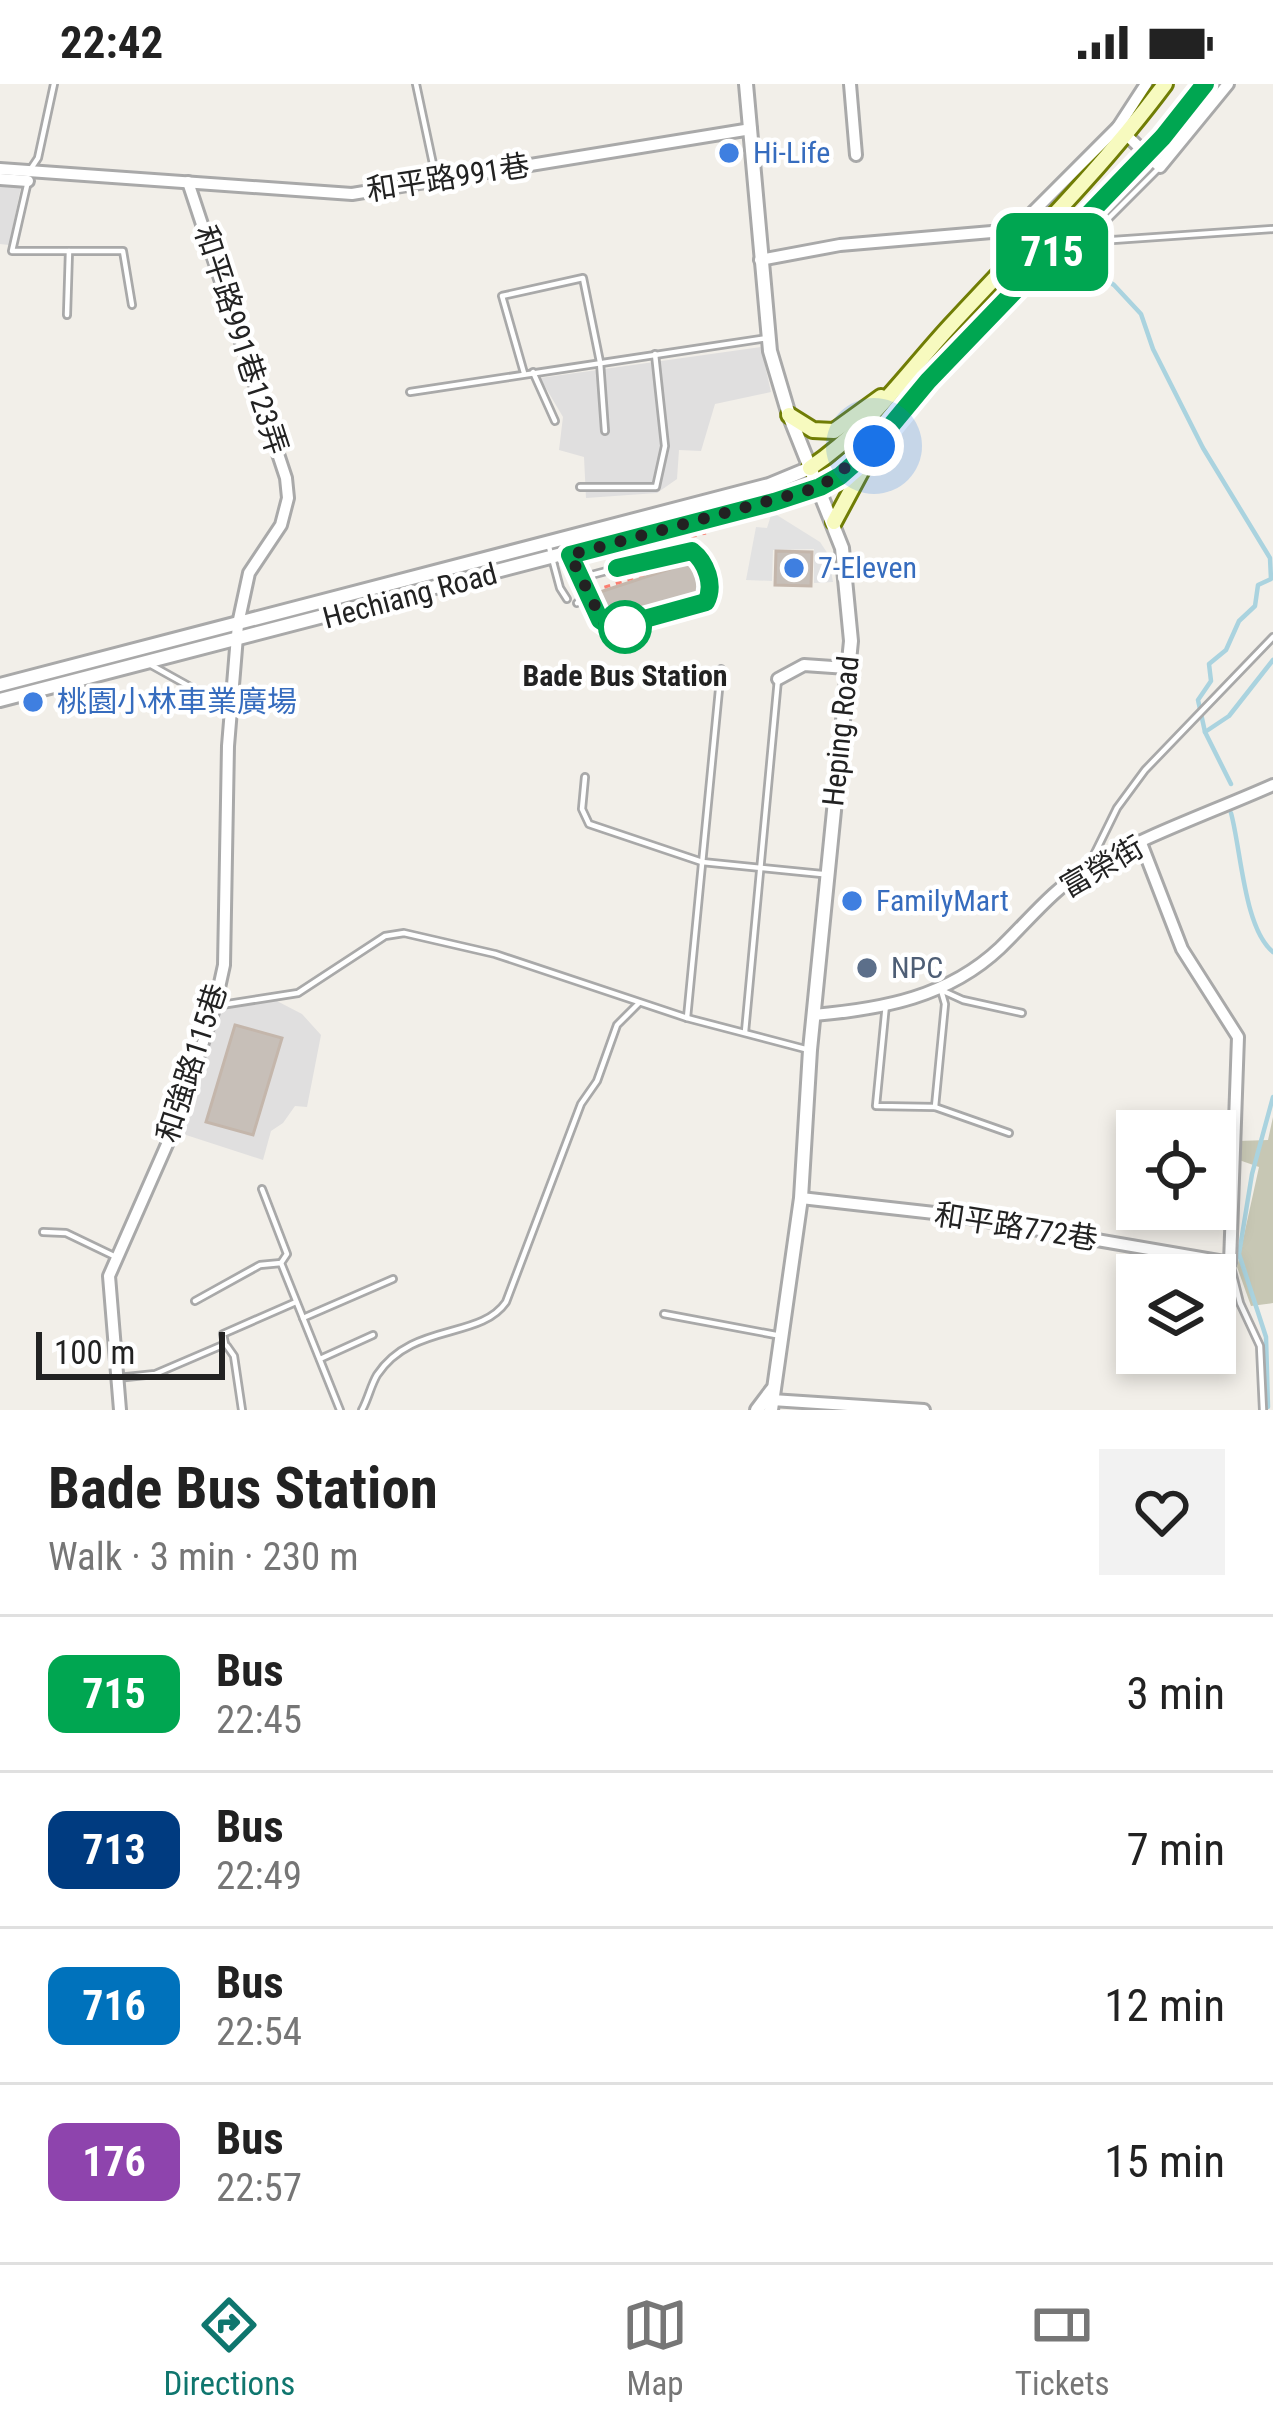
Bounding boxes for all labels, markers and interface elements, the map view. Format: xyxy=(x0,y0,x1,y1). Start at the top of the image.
text: 22:42 xyxy=(60,16,163,69)
place label: Hi-Life xyxy=(753,135,830,170)
marker: Hi-Life xyxy=(716,140,742,166)
street label: 和平路991巷 xyxy=(364,147,532,208)
line badge: 715 xyxy=(983,213,1121,291)
street label: 和平路991巷123弄 xyxy=(188,221,295,459)
text: 715 xyxy=(1020,227,1084,276)
your location xyxy=(844,416,904,476)
place label: 7-Eleven xyxy=(818,550,917,585)
street label: Hechiang Road xyxy=(319,555,501,636)
marker: 7-Eleven xyxy=(781,555,807,581)
marker: Bade Bus Station xyxy=(600,602,650,652)
street label: Heping Road xyxy=(815,654,866,808)
place label: Bade Bus Station xyxy=(522,658,728,693)
place label: 桃園小林車業廣場 xyxy=(57,684,297,719)
marker: 桃園小林車業廣場 xyxy=(20,689,46,715)
street label: 富榮街 xyxy=(1054,829,1149,904)
place label: FamilyMart xyxy=(876,883,1009,918)
marker: FamilyMart xyxy=(839,888,865,914)
place label: NPC xyxy=(891,950,943,985)
marker: NPC xyxy=(854,955,880,981)
street label: 和強路115巷 xyxy=(149,979,234,1146)
map controls xyxy=(1116,1110,1236,1374)
button: locate xyxy=(1116,1110,1236,1230)
street label: 和平路772巷 xyxy=(932,1196,1100,1257)
button: layers xyxy=(1116,1254,1236,1374)
scale bar xyxy=(36,1326,225,1379)
text: 100 m xyxy=(54,1333,135,1372)
button: heart xyxy=(1099,1449,1225,1575)
text: Bade Bus Station xyxy=(48,1455,438,1522)
text: Walk · 3 min · 230 m xyxy=(48,1534,359,1580)
text: Bus xyxy=(216,1644,284,1697)
text: 3 min xyxy=(1126,1667,1225,1720)
text: 715 xyxy=(82,1669,146,1718)
text: 22:45 xyxy=(216,1697,302,1743)
text: Bus xyxy=(216,1800,284,1853)
text: 7 min xyxy=(1126,1823,1225,1876)
text: 713 xyxy=(82,1825,146,1874)
text: 22:49 xyxy=(216,1853,302,1899)
text: Bus xyxy=(216,1956,284,2009)
text: 12 min xyxy=(1104,1979,1225,2032)
text: 716 xyxy=(82,1981,146,2030)
text: 22:54 xyxy=(216,2009,302,2055)
text: Bus xyxy=(216,2112,284,2165)
text: 15 min xyxy=(1104,2135,1225,2188)
text: 176 xyxy=(82,2137,146,2186)
text: 22:57 xyxy=(216,2165,302,2211)
tab: Directions xyxy=(163,2292,295,2403)
tab: Map xyxy=(622,2292,688,2403)
tab: Tickets xyxy=(1015,2292,1110,2403)

